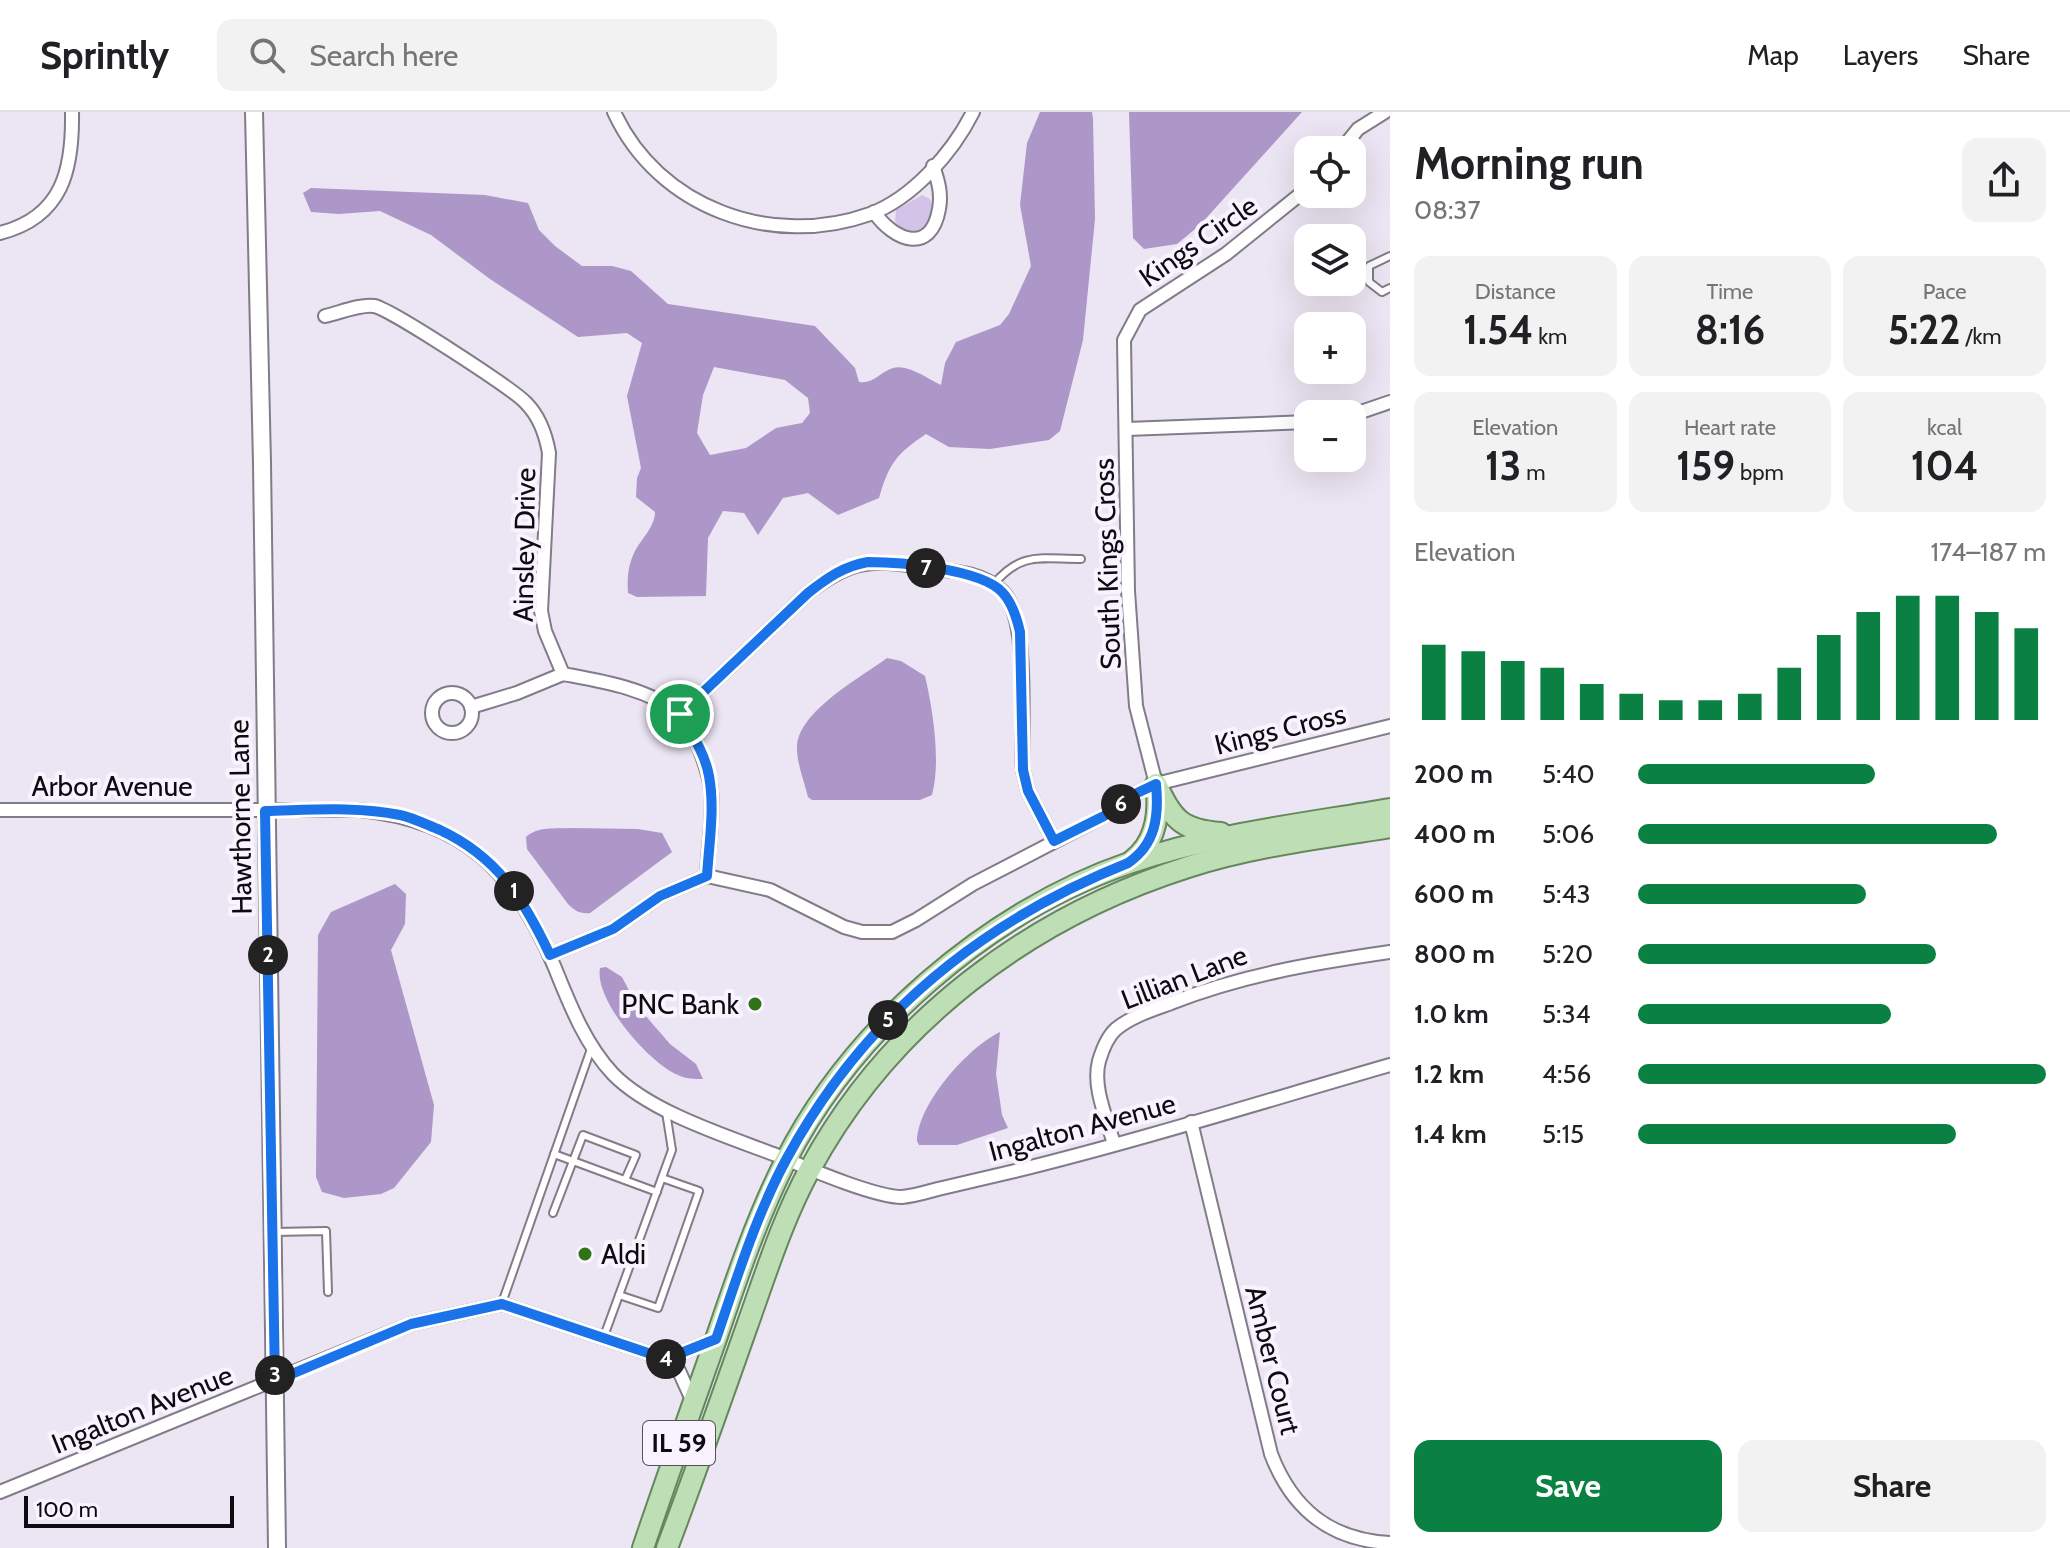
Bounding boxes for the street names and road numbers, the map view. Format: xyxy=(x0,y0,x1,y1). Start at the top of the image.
street label: Kings Circle xyxy=(1133,188,1263,294)
street label: South Kings Cross xyxy=(1086,458,1128,670)
street label: Ainsley Drive xyxy=(506,468,542,622)
street label: Kings Cross xyxy=(1211,696,1349,762)
street label: Hawthorne Lane xyxy=(221,719,259,915)
street label: Arbor Avenue xyxy=(32,769,192,803)
street label: Lillian Lane xyxy=(1116,937,1252,1017)
street label: Ingalton Avenue xyxy=(985,1086,1179,1168)
street label: Amber Court xyxy=(1238,1282,1308,1438)
street label: Ingalton Avenue xyxy=(47,1357,237,1461)
road number: IL 59 xyxy=(643,1421,715,1465)

